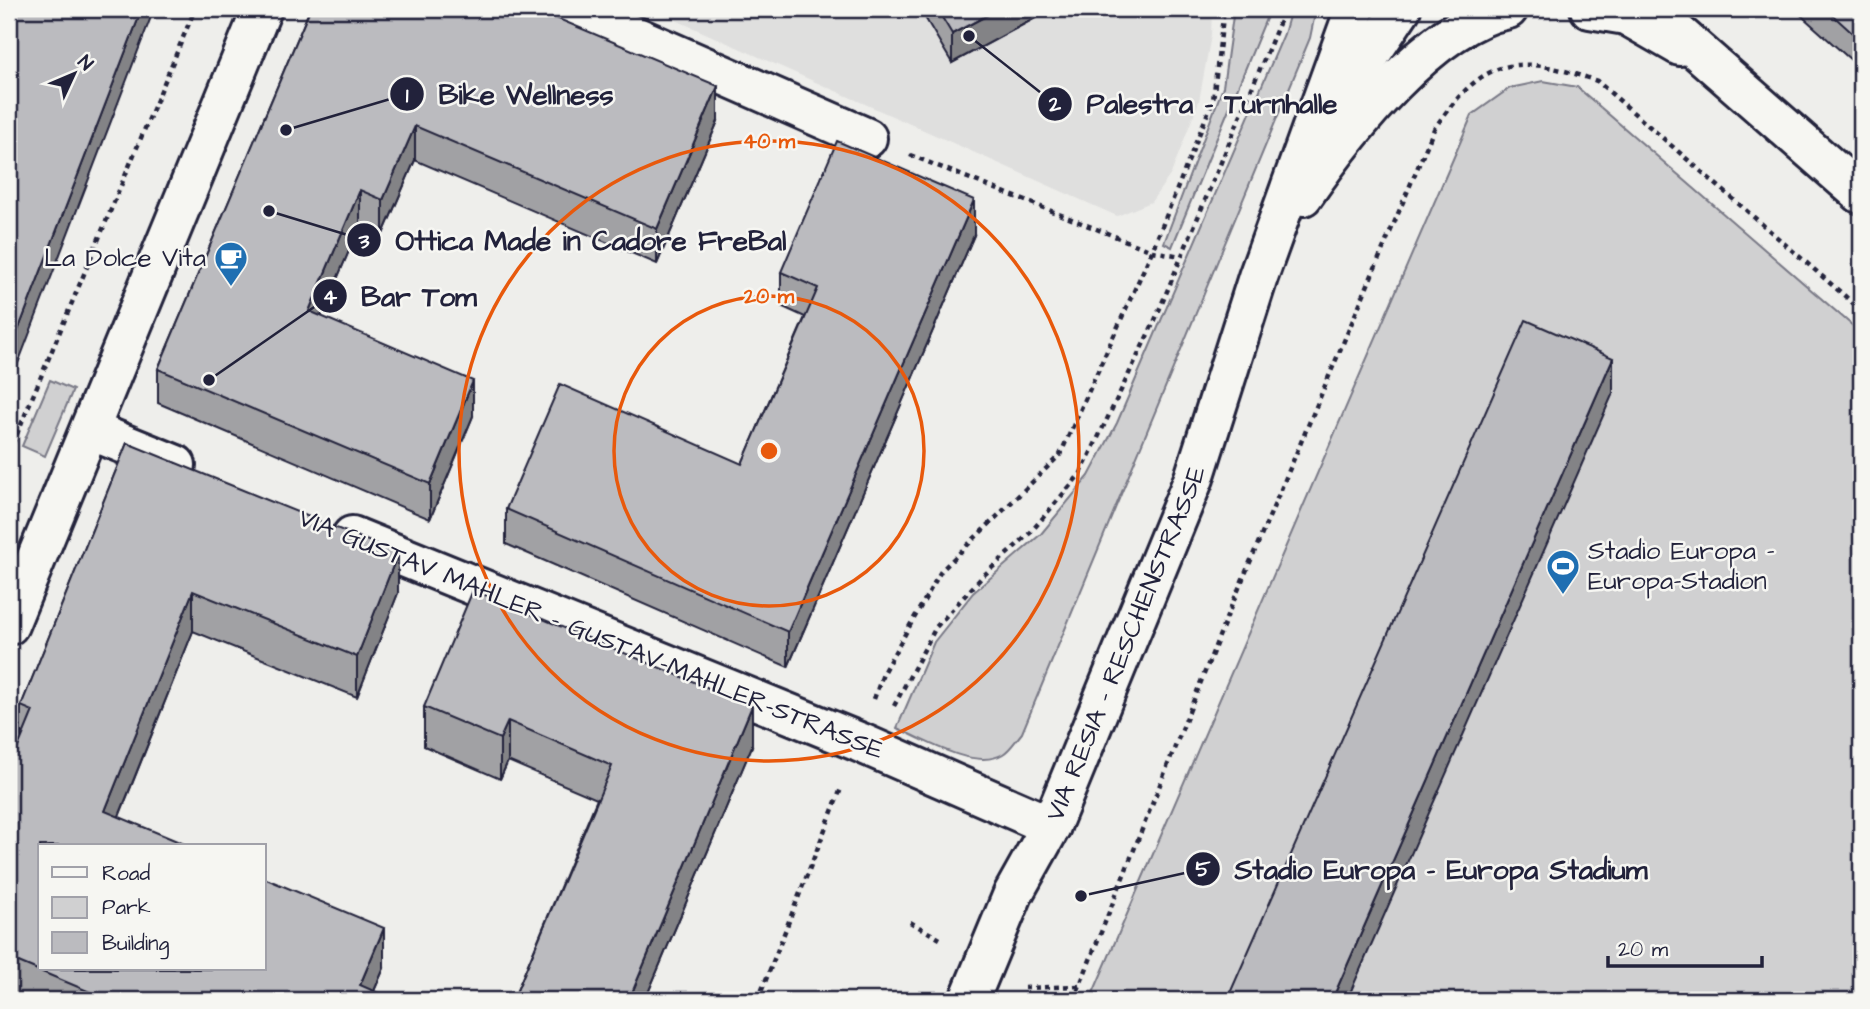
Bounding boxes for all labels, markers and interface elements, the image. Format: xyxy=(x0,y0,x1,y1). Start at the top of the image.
north arrow xyxy=(38,38,108,108)
text: N xyxy=(71,50,99,77)
callout: Bike Wellness xyxy=(389,70,627,119)
text: Bike Wellness xyxy=(438,76,614,115)
callout: Palestra - Turnhalle xyxy=(1038,79,1352,128)
text: 1 xyxy=(406,81,409,110)
text: Palestra - Turnhalle xyxy=(1086,85,1338,124)
text: 2 xyxy=(1048,90,1062,119)
text: 40 m xyxy=(743,127,796,156)
callout: Ottica Made in Cadore FreBal xyxy=(347,216,801,265)
text: Ottica Made in Cadore FreBal xyxy=(396,222,786,261)
text: 3 xyxy=(358,227,370,256)
cafe icon: La Dolce Vita xyxy=(212,239,250,288)
place label: La Dolce Vita xyxy=(44,240,206,276)
callout: Bar Tom xyxy=(312,272,491,321)
text: Bar Tom xyxy=(361,278,478,317)
text: 20 m xyxy=(743,282,795,311)
text: 4 xyxy=(323,283,338,312)
centre of rings xyxy=(757,439,781,463)
street label: VIA RESIA - RESCHENSTRASSE xyxy=(1037,461,1215,827)
street label: VIA GUSTAV MAHLER - GUSTAV-MAHLER-STRASSE xyxy=(293,500,889,768)
place label: Stadio Europa - Europa-Stadion xyxy=(1588,533,1775,599)
sports icon: Stadio Europa - Europa-Stadion xyxy=(1544,547,1582,596)
legend xyxy=(38,844,266,970)
callout: Stadio Europa - Europa Stadium xyxy=(1185,844,1661,893)
text: Stadio Europa - Europa Stadium xyxy=(1233,851,1649,891)
text: 5 xyxy=(1196,855,1212,884)
text: Road xyxy=(102,859,150,888)
text: Park xyxy=(102,893,151,922)
scale bar xyxy=(1608,925,1762,969)
text: Building xyxy=(102,929,170,960)
text: 20 m xyxy=(1618,935,1669,964)

